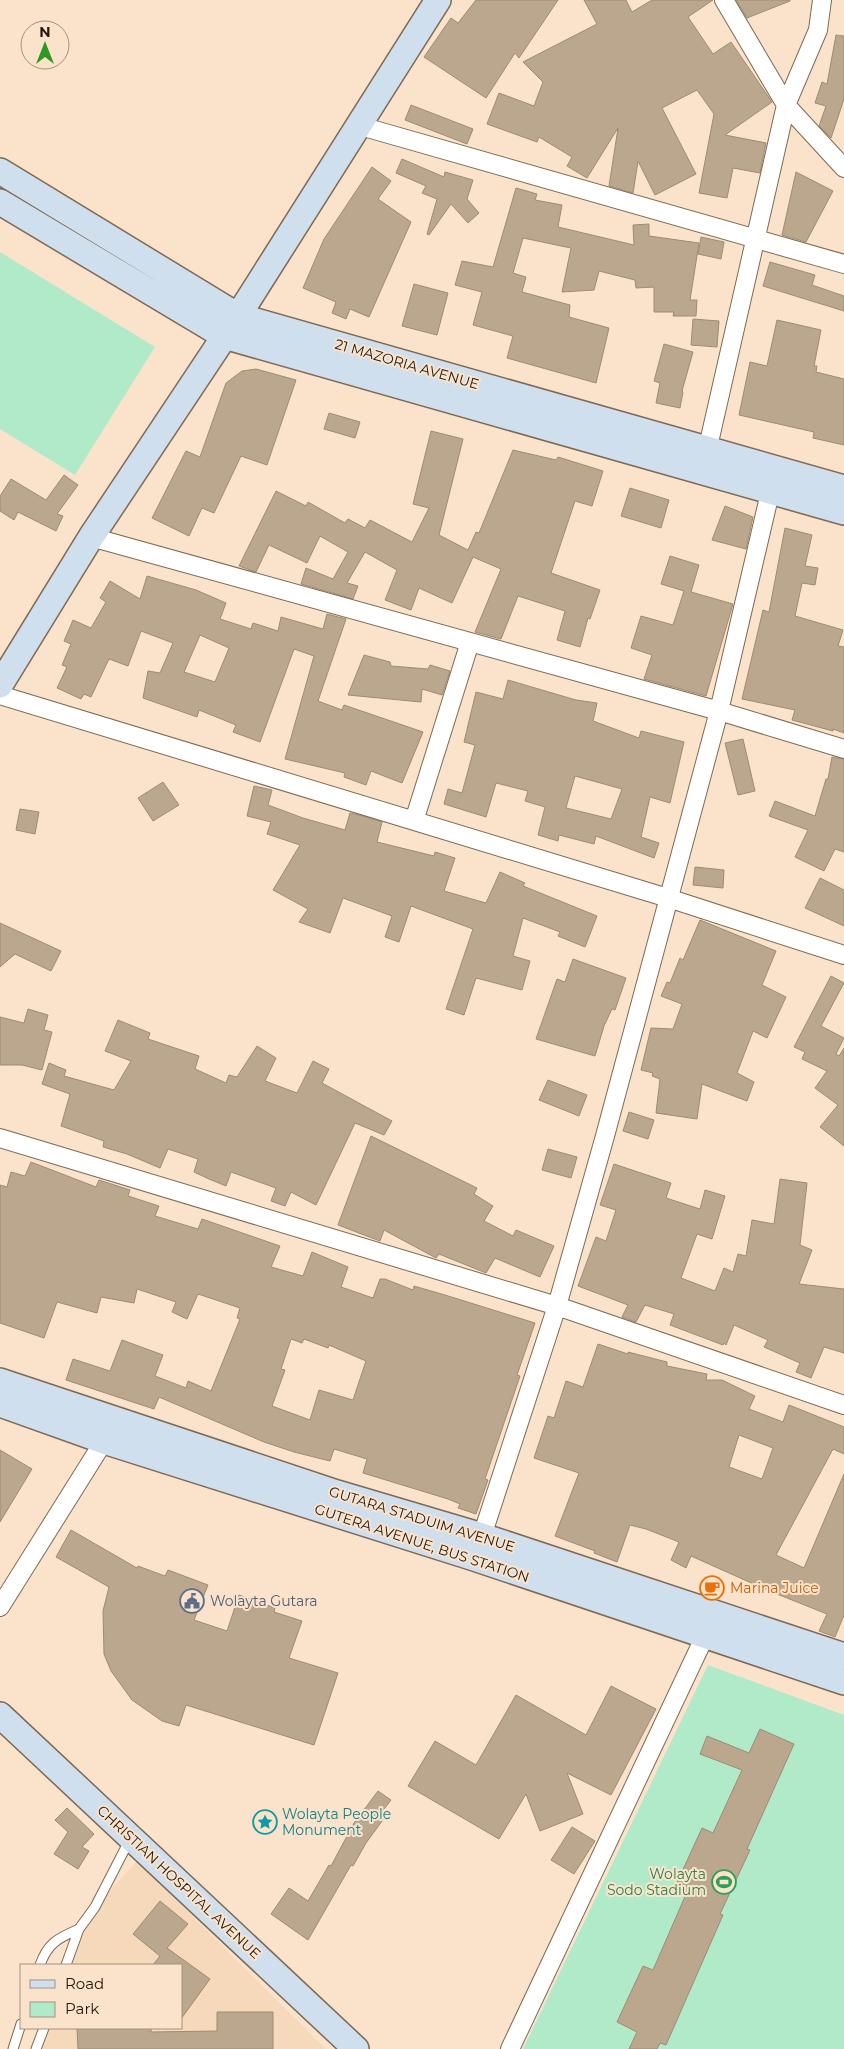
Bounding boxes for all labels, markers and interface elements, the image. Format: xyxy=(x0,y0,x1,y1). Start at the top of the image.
north arrow xyxy=(20,20,70,70)
text: N xyxy=(39,23,51,41)
street label: 21 MAZORIA AVENUE xyxy=(333,335,481,393)
street label: GUTARA STADUIM AVENUE xyxy=(327,1482,517,1556)
street label: GUTERA AVENUE, BUS STATION xyxy=(312,1500,532,1586)
cafe icon: Marina Juice xyxy=(699,1575,725,1601)
place label: Marina Juice xyxy=(730,1579,819,1597)
public building icon: Wolayta Gutara xyxy=(179,1588,205,1614)
place label: Wolayta Gutara xyxy=(210,1592,318,1610)
street label: CHRISTIAN HOSPITAL AVENUE xyxy=(93,1801,265,1963)
place label: Wolayta People Monument xyxy=(282,1805,391,1839)
place icon: Wolayta People Monument xyxy=(252,1809,278,1835)
place label: Wolayta Sodo Stadium xyxy=(607,1865,706,1899)
sports icon: Wolayta Sodo Stadium xyxy=(711,1869,737,1895)
legend xyxy=(20,1964,182,2029)
text: Road xyxy=(65,1974,104,1993)
text: Park xyxy=(65,1999,99,2018)

